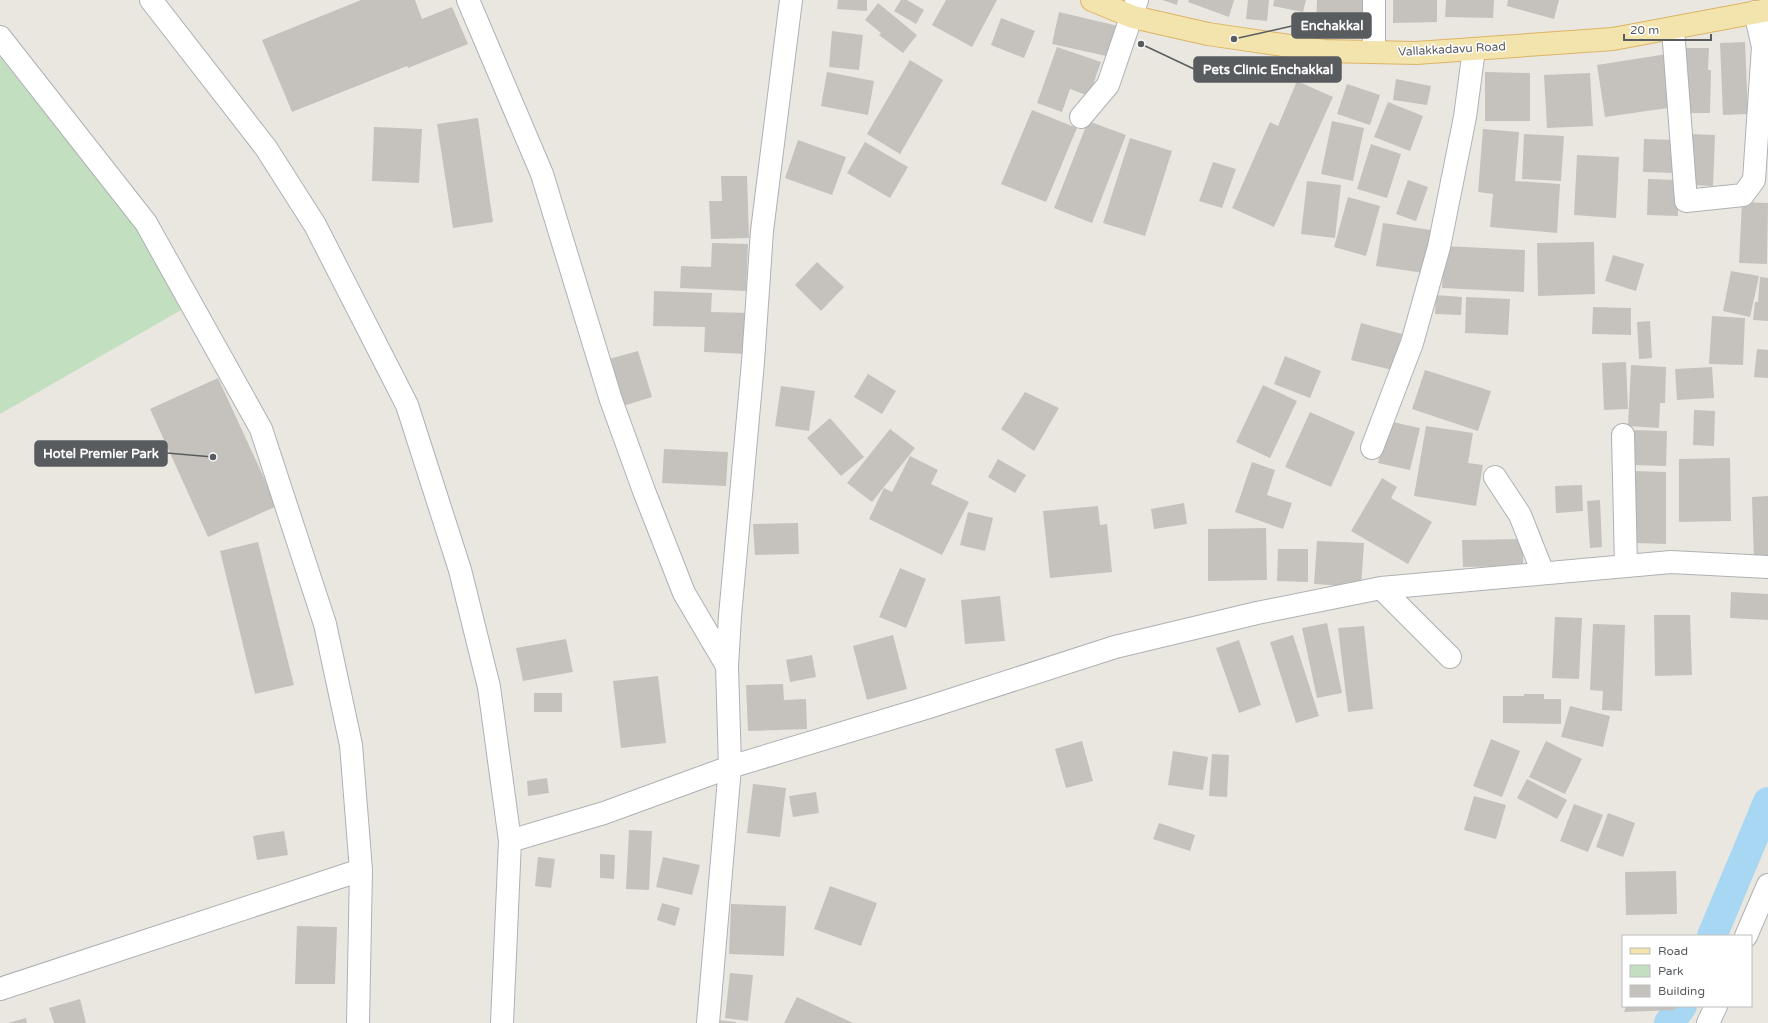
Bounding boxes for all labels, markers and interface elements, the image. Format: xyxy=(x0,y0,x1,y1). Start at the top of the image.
callout: Enchakkal xyxy=(1292,13,1371,38)
scale bar xyxy=(1624,16,1711,42)
text: Enchakkal xyxy=(1301,18,1363,34)
text: 20 m xyxy=(1630,23,1659,37)
street label: Vallakkadavu Road xyxy=(1398,39,1506,59)
callout: Pets Clinic Enchakkal xyxy=(1194,57,1341,82)
text: Pets Clinic Enchakkal xyxy=(1203,62,1333,78)
callout: Hotel Premier Park xyxy=(35,441,167,466)
text: Hotel Premier Park xyxy=(43,446,159,462)
legend xyxy=(1622,935,1752,1007)
text: Road xyxy=(1658,944,1688,958)
text: Park xyxy=(1658,964,1684,978)
text: Building xyxy=(1658,984,1705,998)

